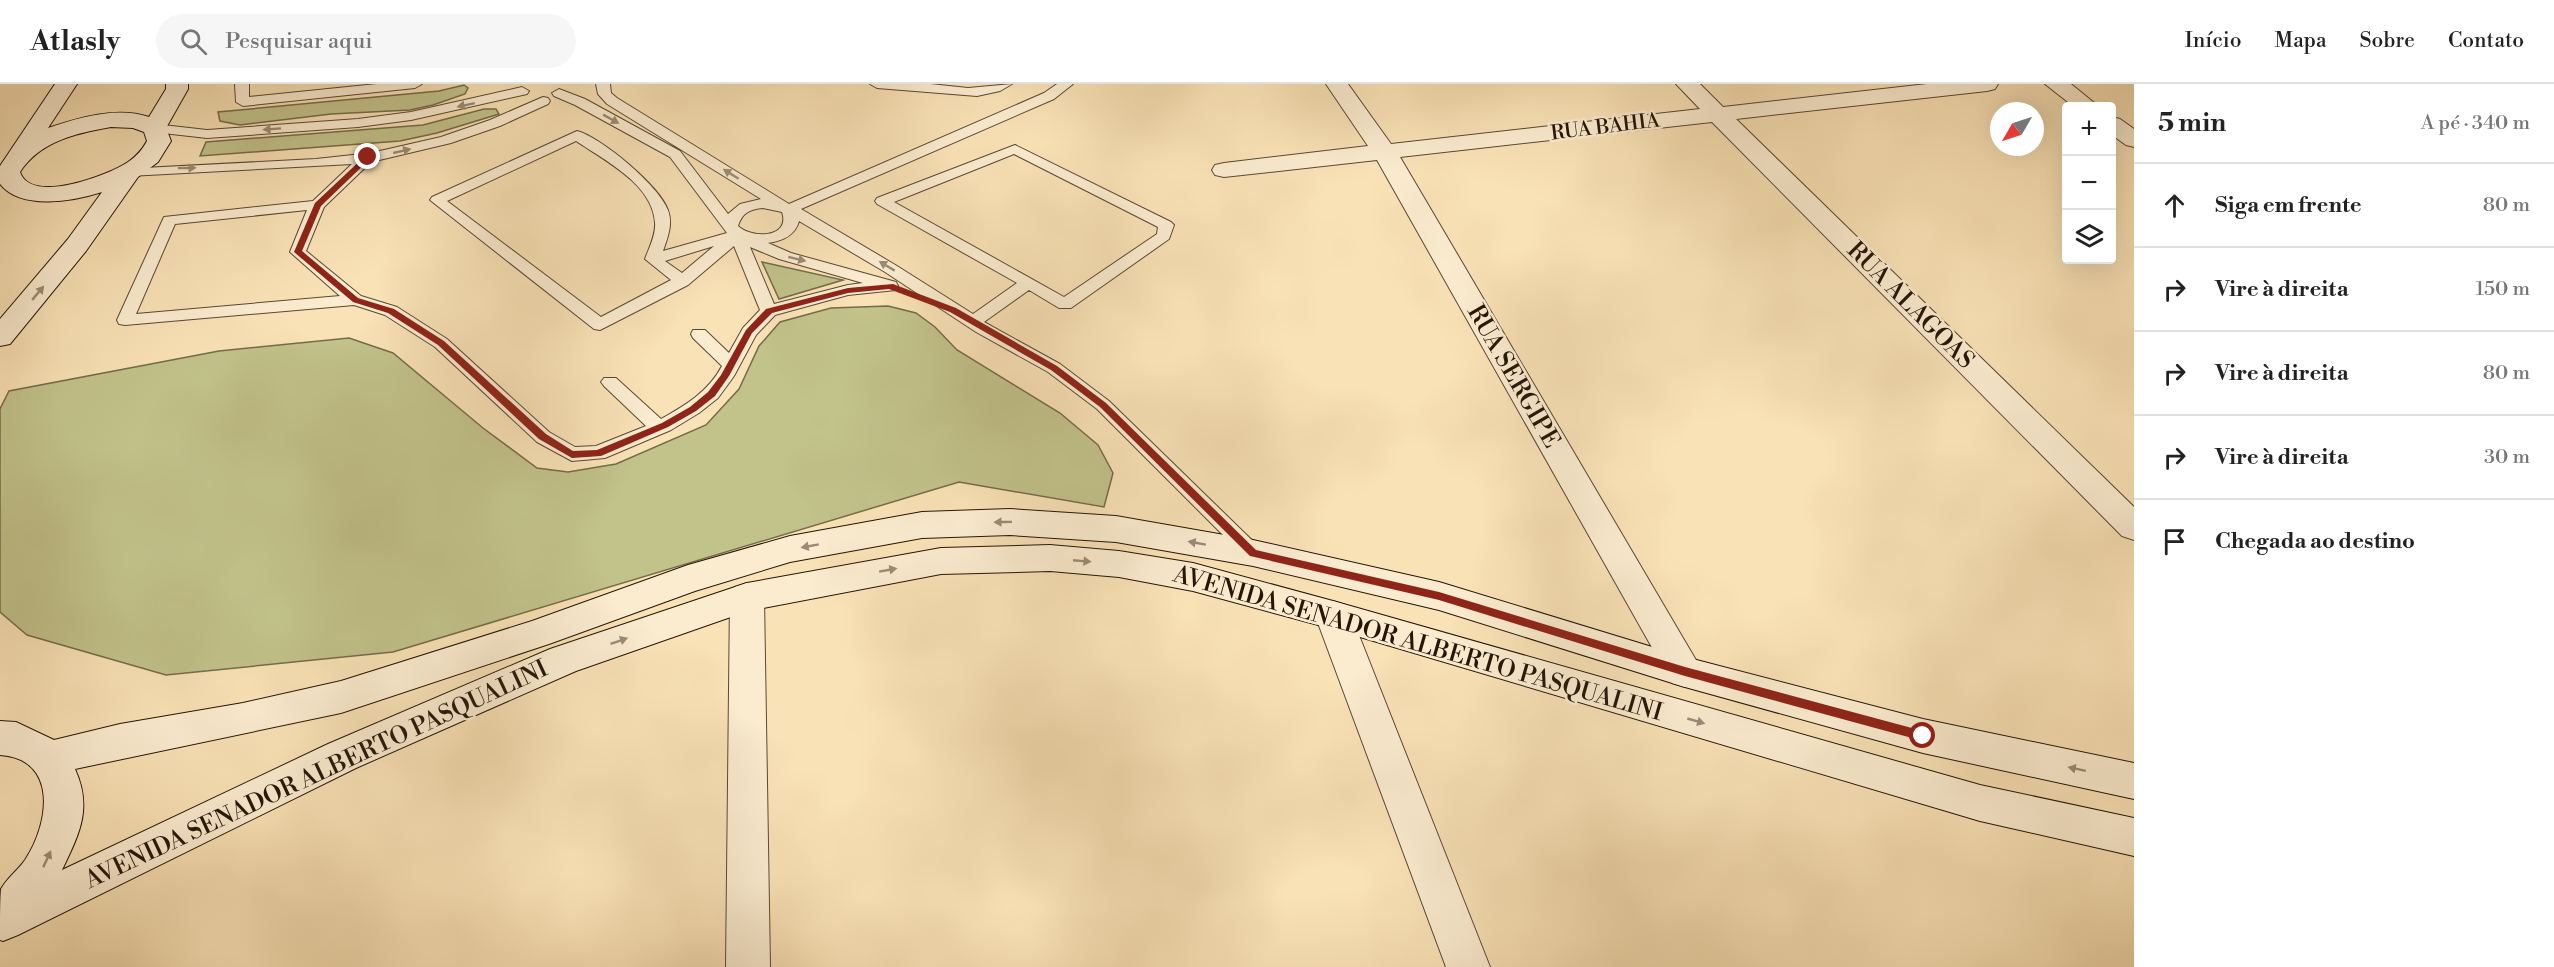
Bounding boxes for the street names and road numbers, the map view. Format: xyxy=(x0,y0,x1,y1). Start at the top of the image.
street label: RUA BAHIA xyxy=(1549,108,1662,147)
street label: RUA ALAGOAS xyxy=(1840,236,1980,376)
street label: RUA SERGIPE xyxy=(1460,299,1566,454)
street label: AVENIDA SENADOR ALBERTO PASQUALINI xyxy=(1169,559,1666,728)
street label: AVENIDA SENADOR ALBERTO PASQUALINI xyxy=(79,654,553,896)

